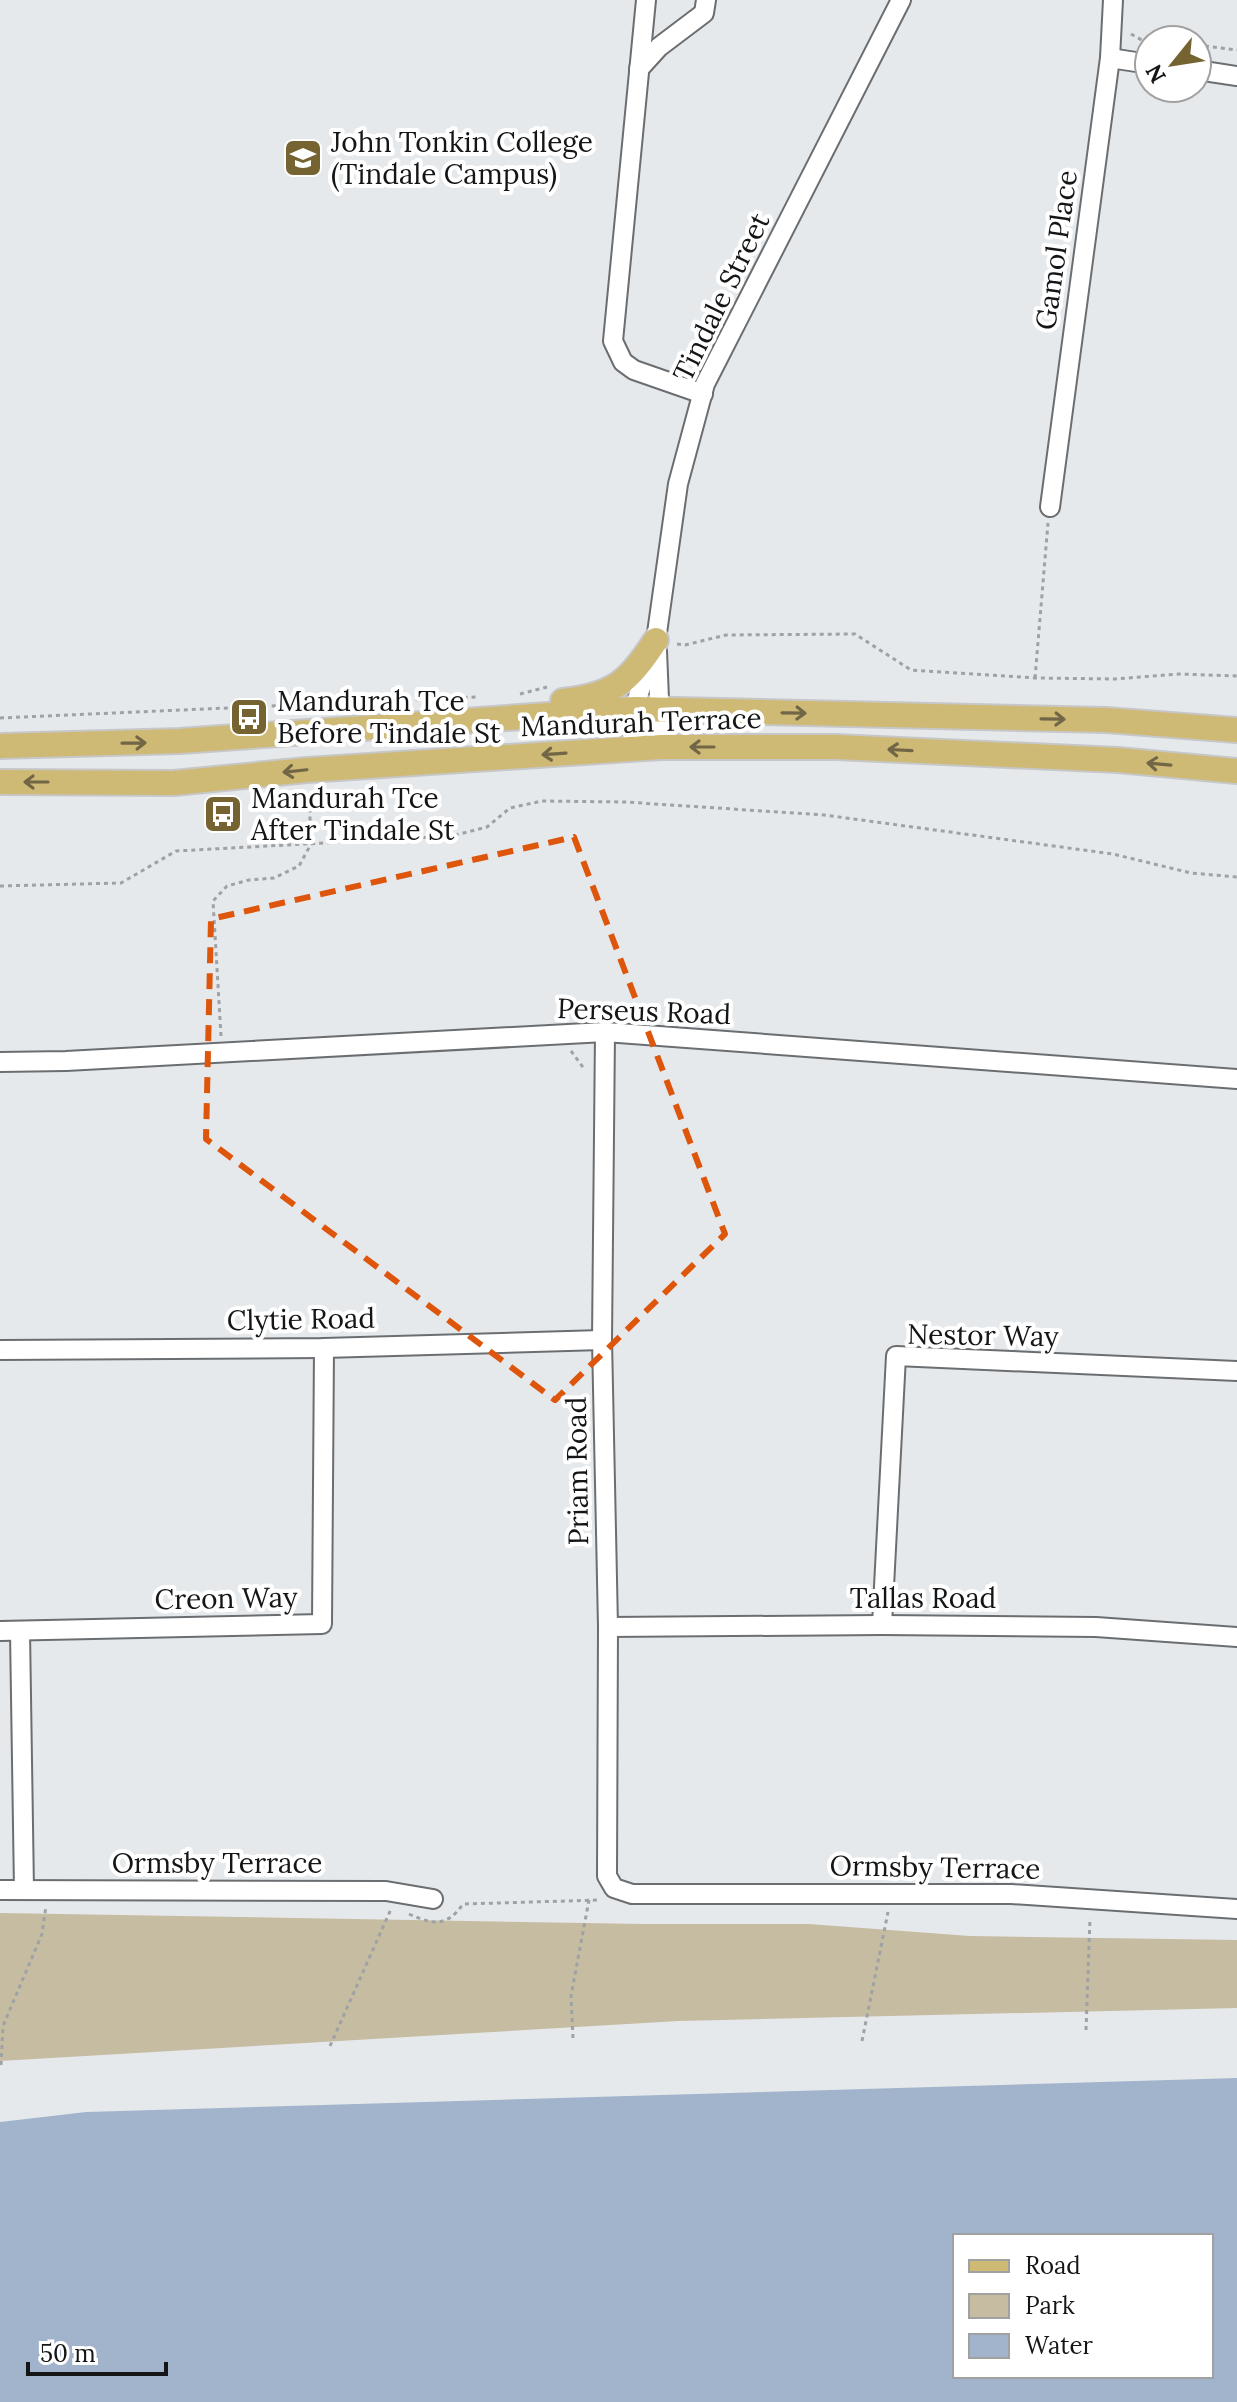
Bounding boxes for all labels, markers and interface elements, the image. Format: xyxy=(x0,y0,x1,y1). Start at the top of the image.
north arrow xyxy=(1133,24,1213,104)
text: N xyxy=(1139,60,1172,88)
place label: John Tonkin College (Tindale Campus) xyxy=(330,124,593,192)
school or university icon: John Tonkin College (Tindale Campus) xyxy=(282,137,324,179)
street label: Gamol Place xyxy=(1027,168,1085,332)
street label: Tindale Street xyxy=(665,206,777,387)
place label: Mandurah Tce Before Tindale St xyxy=(277,683,501,751)
bus stop icon: Mandurah Tce Before Tindale St xyxy=(228,696,270,738)
street label: Mandurah Terrace xyxy=(520,700,762,744)
one-way arrow xyxy=(780,706,807,721)
one-way arrow xyxy=(1039,711,1066,727)
one-way arrow xyxy=(120,735,147,750)
one-way arrow xyxy=(689,739,716,755)
one-way arrow xyxy=(887,742,914,757)
one-way arrow xyxy=(541,747,568,762)
one-way arrow xyxy=(1146,756,1173,771)
one-way arrow xyxy=(282,764,309,779)
one-way arrow xyxy=(23,774,50,790)
place label: Mandurah Tce After Tindale St xyxy=(250,780,455,848)
bus stop icon: Mandurah Tce After Tindale St xyxy=(202,793,244,835)
street label: Perseus Road xyxy=(556,990,732,1032)
street label: Clytie Road xyxy=(227,1300,375,1338)
street label: Nestor Way xyxy=(907,1316,1059,1354)
street label: Priam Road xyxy=(558,1396,596,1546)
street label: Creon Way xyxy=(154,1579,298,1617)
street label: Tallas Road xyxy=(850,1580,996,1616)
street label: Ormsby Terrace xyxy=(112,1845,322,1881)
street label: Ormsby Terrace xyxy=(829,1847,1041,1887)
legend xyxy=(953,2234,1213,2378)
text: Road xyxy=(1025,2250,1081,2281)
text: Park xyxy=(1025,2290,1075,2321)
scale bar xyxy=(28,2326,166,2376)
text: Water xyxy=(1025,2330,1093,2361)
text: 50 m xyxy=(40,2338,96,2369)

